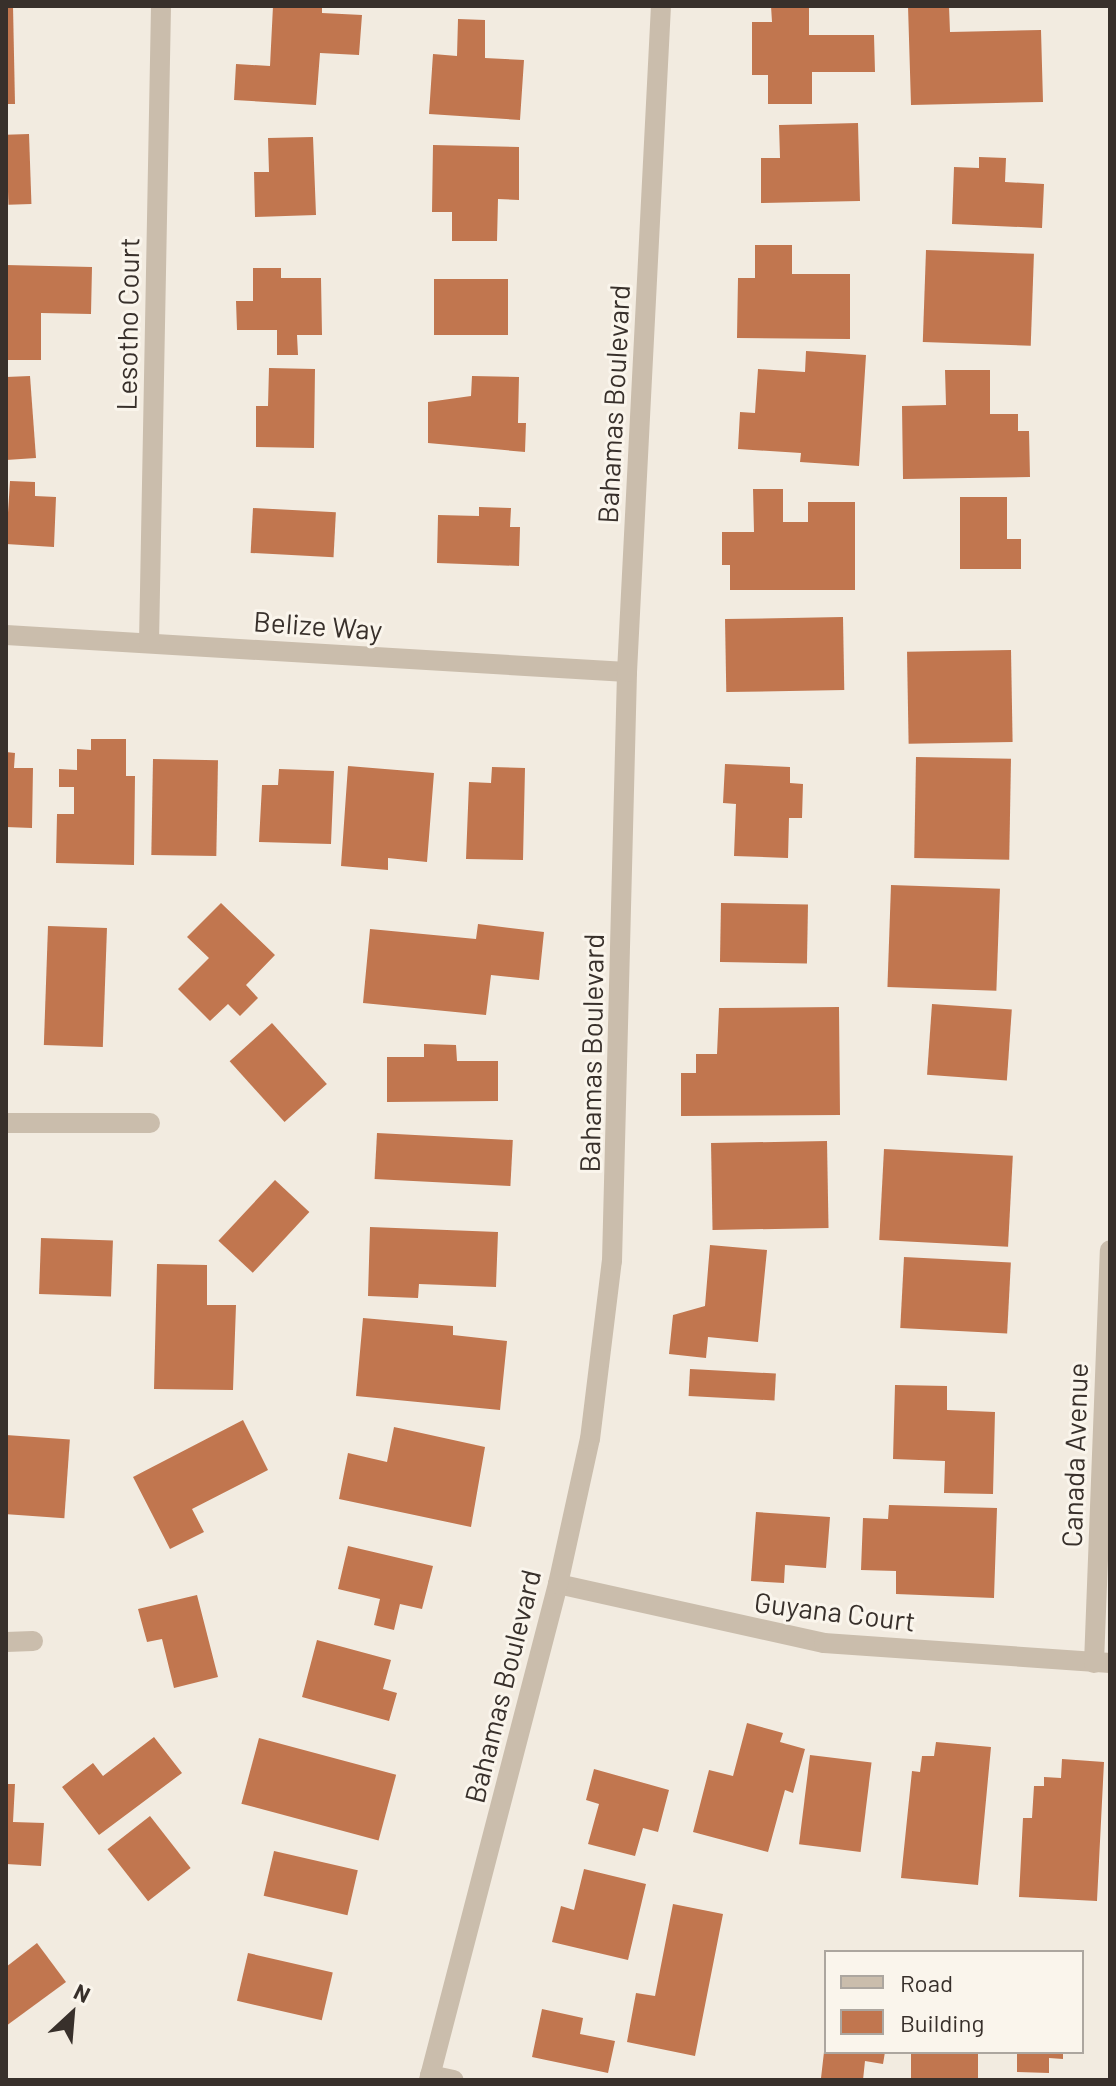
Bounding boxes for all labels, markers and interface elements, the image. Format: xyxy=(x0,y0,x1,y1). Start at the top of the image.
street label: Lesotho Court xyxy=(109,237,145,411)
street label: Bahamas Boulevard xyxy=(590,284,636,524)
street label: Belize Way xyxy=(252,604,384,646)
street label: Bahamas Boulevard xyxy=(572,933,610,1173)
street label: Canada Avenue xyxy=(1054,1362,1094,1548)
street label: Bahamas Boulevard xyxy=(457,1566,547,1806)
street label: Guyana Court xyxy=(753,1584,917,1638)
legend xyxy=(824,1950,1084,2054)
text: Road xyxy=(900,1968,953,1997)
north arrow xyxy=(32,1974,112,2054)
text: N xyxy=(70,1978,95,2007)
text: Building xyxy=(900,2008,984,2037)

